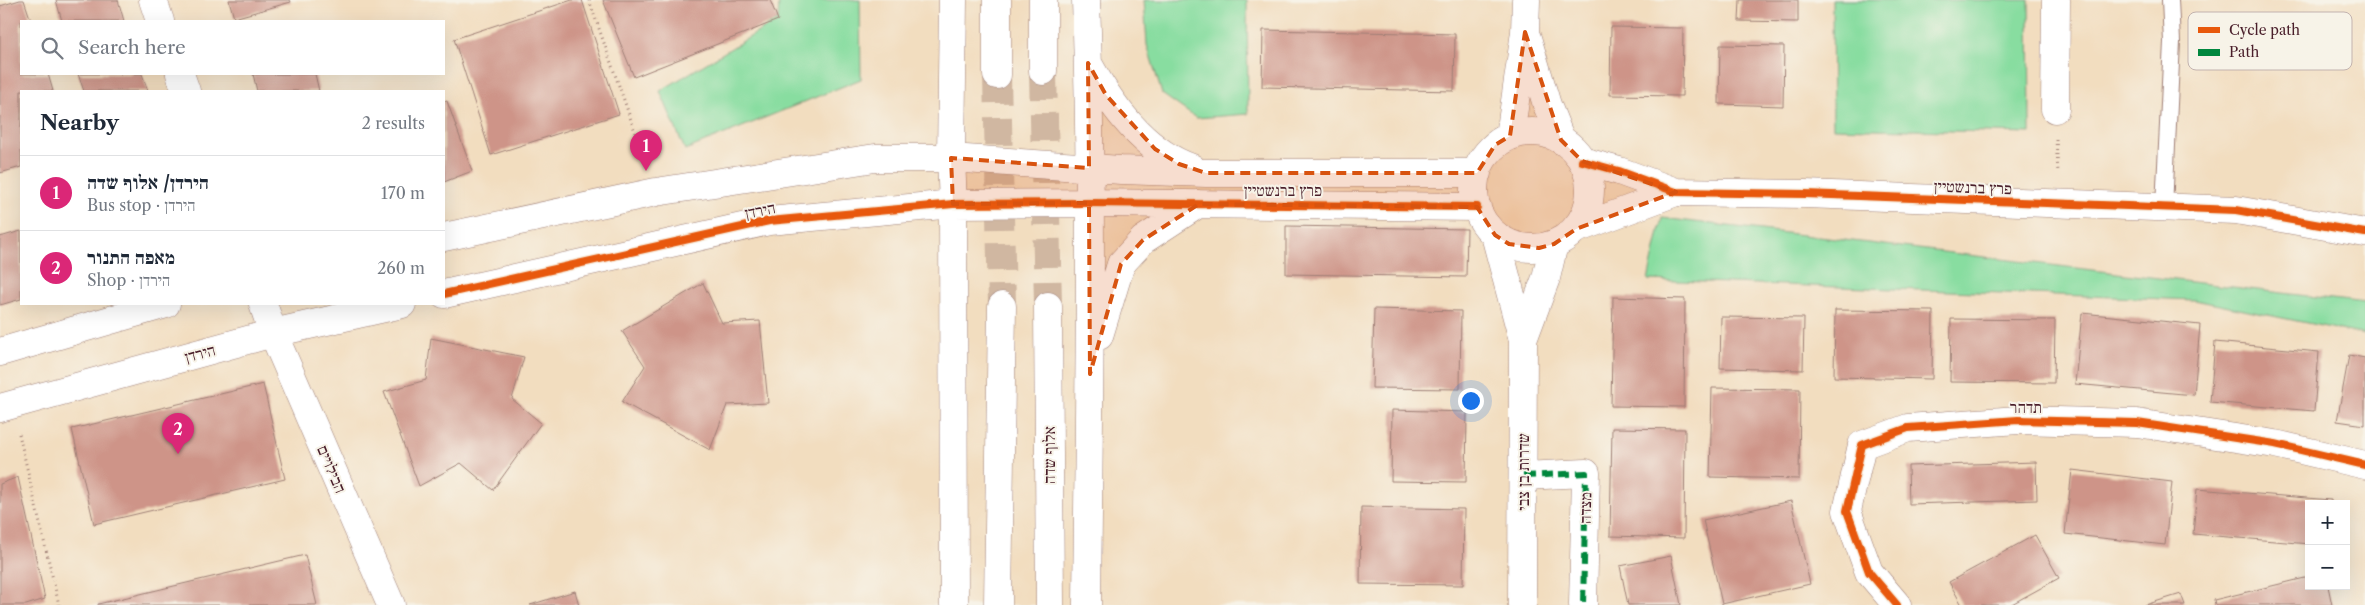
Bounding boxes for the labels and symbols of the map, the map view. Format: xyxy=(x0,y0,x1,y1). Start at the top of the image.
legend xyxy=(2188,12,2352,70)
text: Cycle path xyxy=(2229,21,2300,39)
text: Path xyxy=(2229,43,2259,61)
pin: 1 xyxy=(630,130,662,171)
street label: פרץ ברנשטיין xyxy=(1934,176,2012,198)
street label: פרץ ברנשטיין xyxy=(1244,180,1322,200)
street label: הירדן xyxy=(743,197,777,223)
street label: הירדן xyxy=(182,339,218,367)
your location xyxy=(1458,388,1484,414)
street label: תדהר xyxy=(2010,397,2042,417)
pin: 2 xyxy=(162,413,194,454)
street label: אלוף שדה xyxy=(1039,426,1059,484)
street label: שדרות בן צבי xyxy=(1513,433,1533,511)
street label: הבילויים xyxy=(313,442,351,496)
street label: מצדה xyxy=(1575,492,1595,524)

